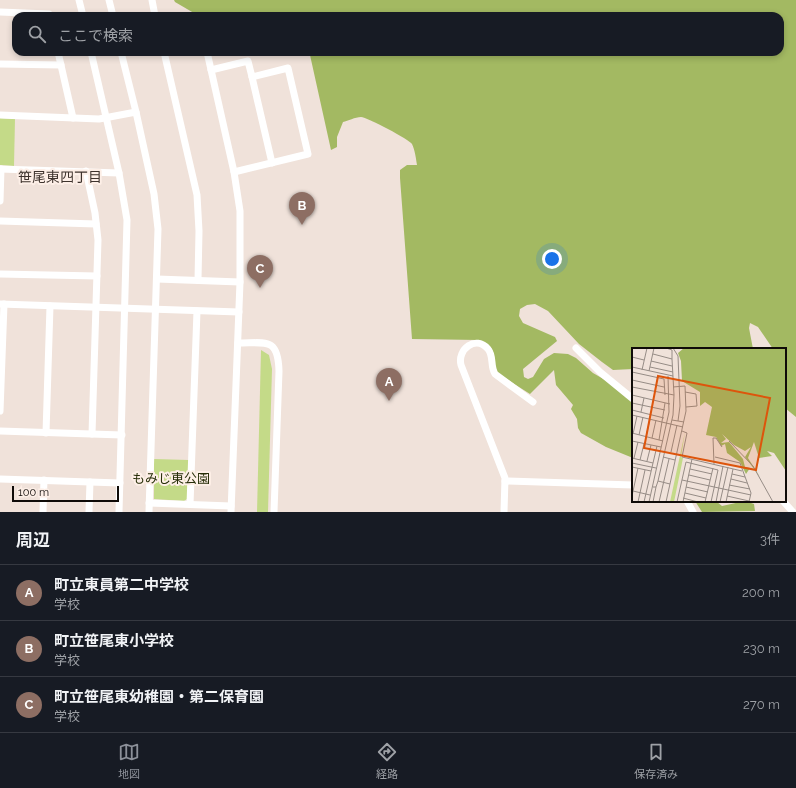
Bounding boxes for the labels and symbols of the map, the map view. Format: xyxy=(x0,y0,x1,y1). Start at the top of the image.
district label: 笹尾東四丁目 xyxy=(18,169,102,185)
pin: B xyxy=(289,192,315,225)
your location xyxy=(542,249,562,269)
pin: C xyxy=(247,255,273,288)
inset map xyxy=(632,348,786,502)
pin: A xyxy=(376,368,402,401)
park label: もみじ東公園 xyxy=(132,471,210,486)
scale bar xyxy=(12,484,119,503)

